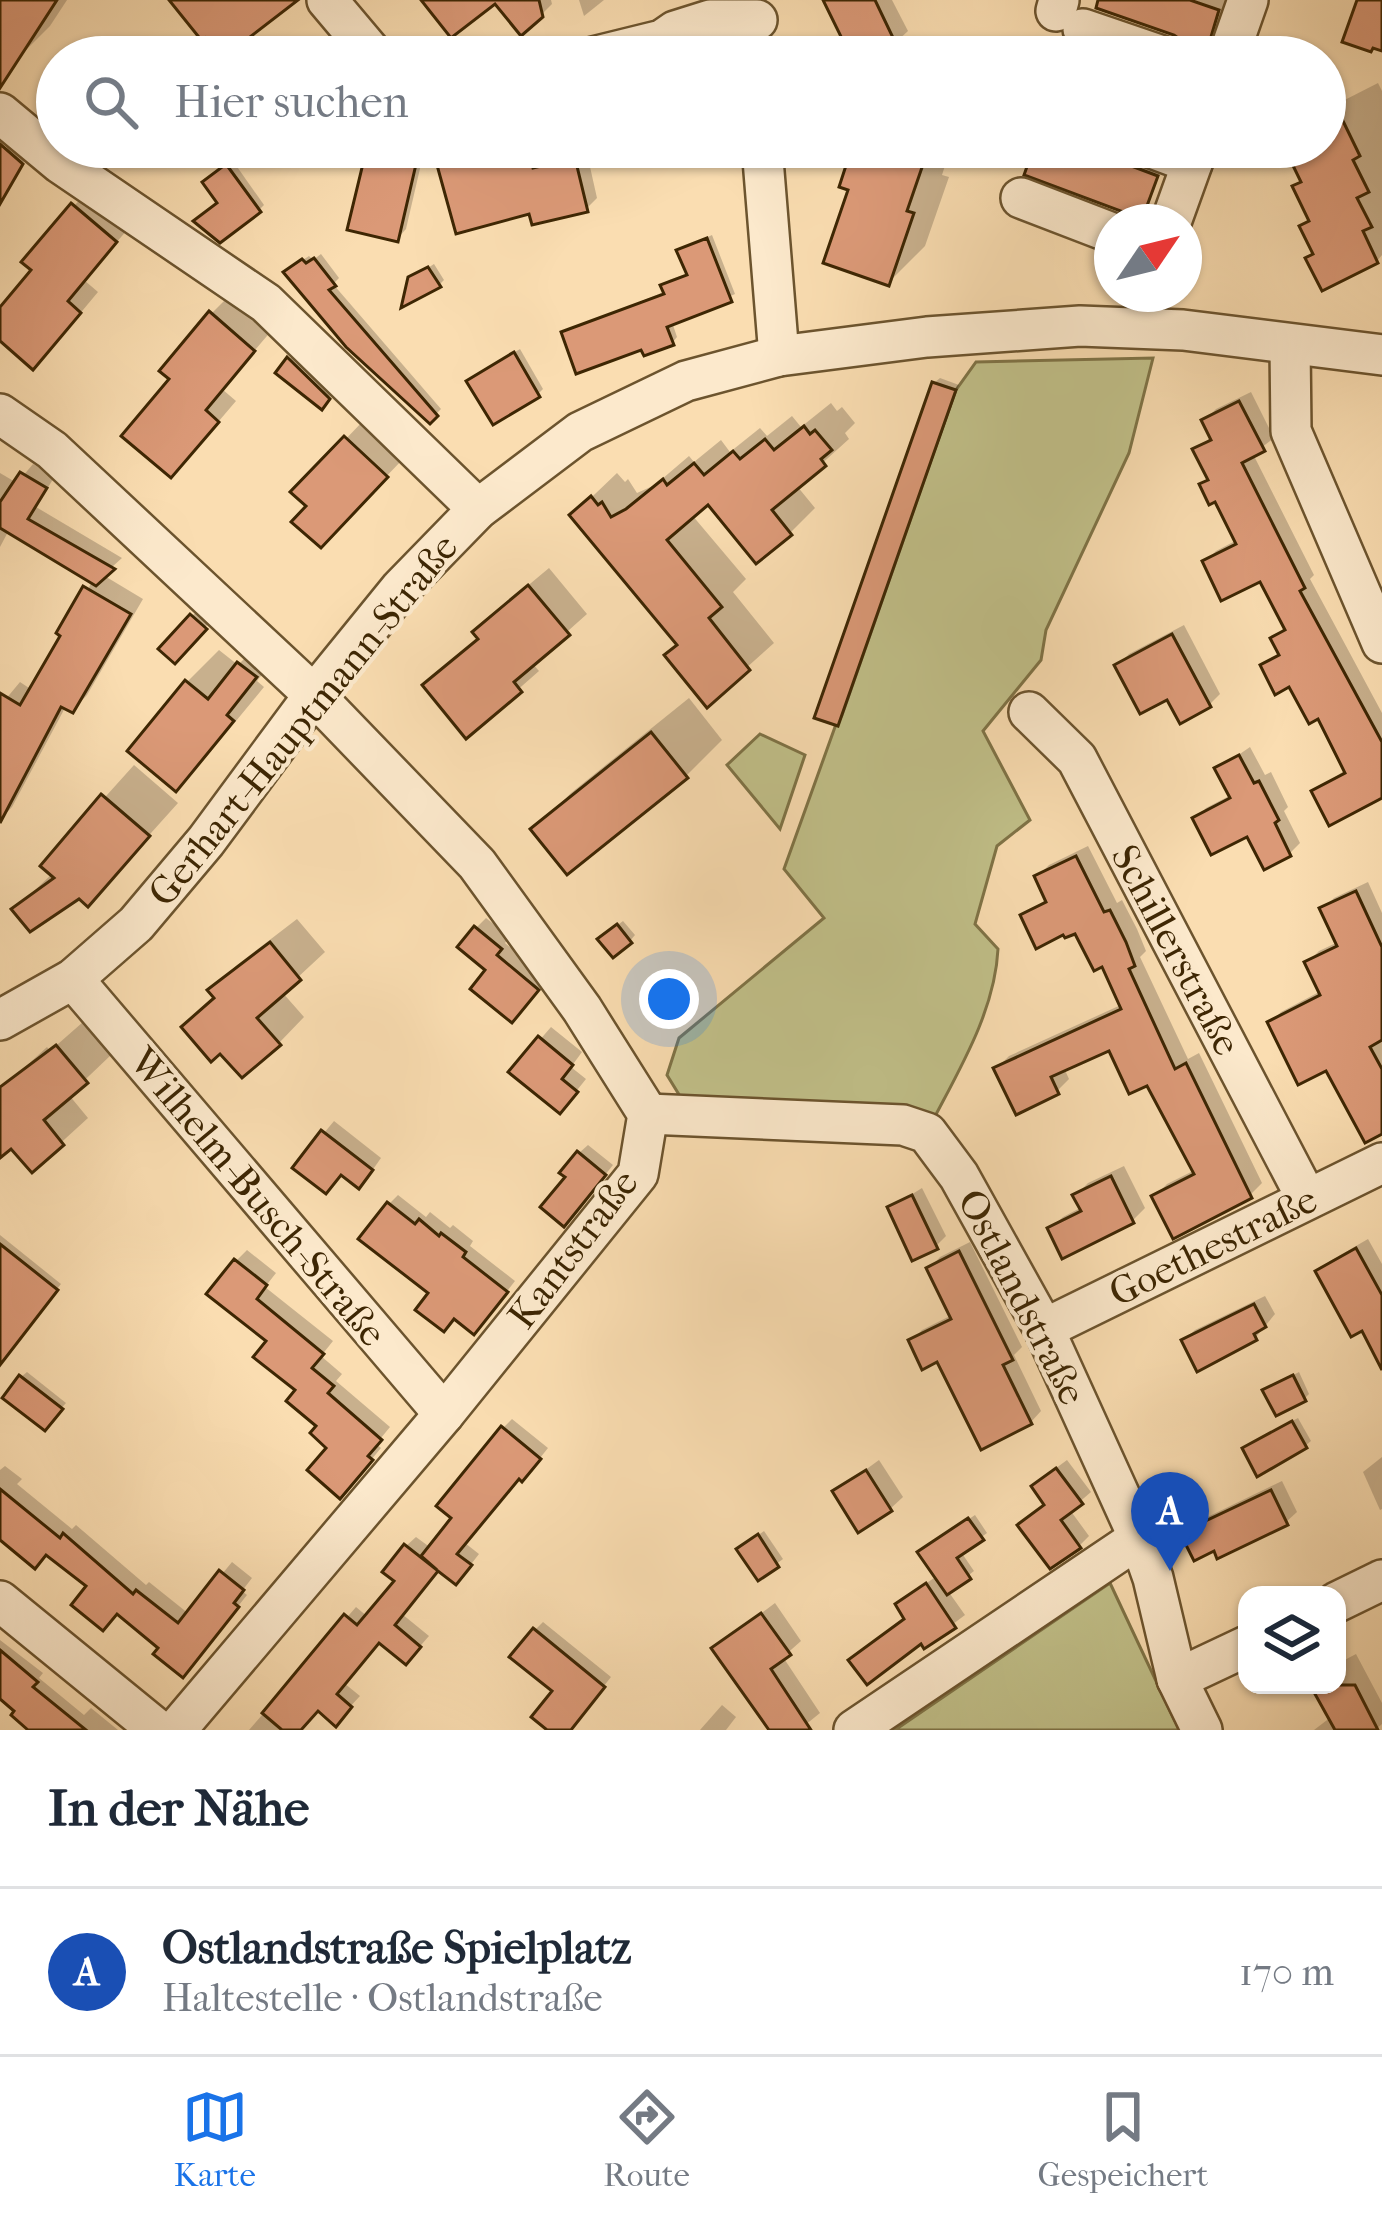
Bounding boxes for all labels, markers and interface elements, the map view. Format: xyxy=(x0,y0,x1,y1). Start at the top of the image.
search box xyxy=(36,36,1346,168)
icon: search xyxy=(78,69,144,135)
text: Hier suchen xyxy=(174,76,409,129)
north arrow xyxy=(1094,204,1202,312)
street label: Gerhart-Hauptmann-Straße xyxy=(139,525,467,915)
street label: Schillerstraße xyxy=(1101,837,1251,1063)
your location xyxy=(639,969,699,1029)
street label: Wilhelm-Busch-Straße xyxy=(119,1038,396,1355)
street label: Kantstraße xyxy=(498,1161,648,1337)
street label: Goethestraße xyxy=(1102,1176,1324,1316)
street label: Ostlandstraße xyxy=(948,1182,1096,1412)
pin: A xyxy=(1131,1472,1209,1571)
map controls xyxy=(1238,1586,1346,1694)
button: layers xyxy=(1238,1586,1346,1694)
text: In der Nähe xyxy=(48,1778,309,1838)
text: Ostlandstraße Spielplatz xyxy=(162,1922,631,1975)
text: A xyxy=(74,1949,100,1995)
text: 170 m xyxy=(1239,1949,1334,1995)
text: Haltestelle · Ostlandstraße xyxy=(162,1975,603,2021)
tab: Karte xyxy=(174,2084,256,2195)
tab: Route xyxy=(603,2084,690,2195)
tab: Gespeichert xyxy=(1037,2084,1208,2195)

